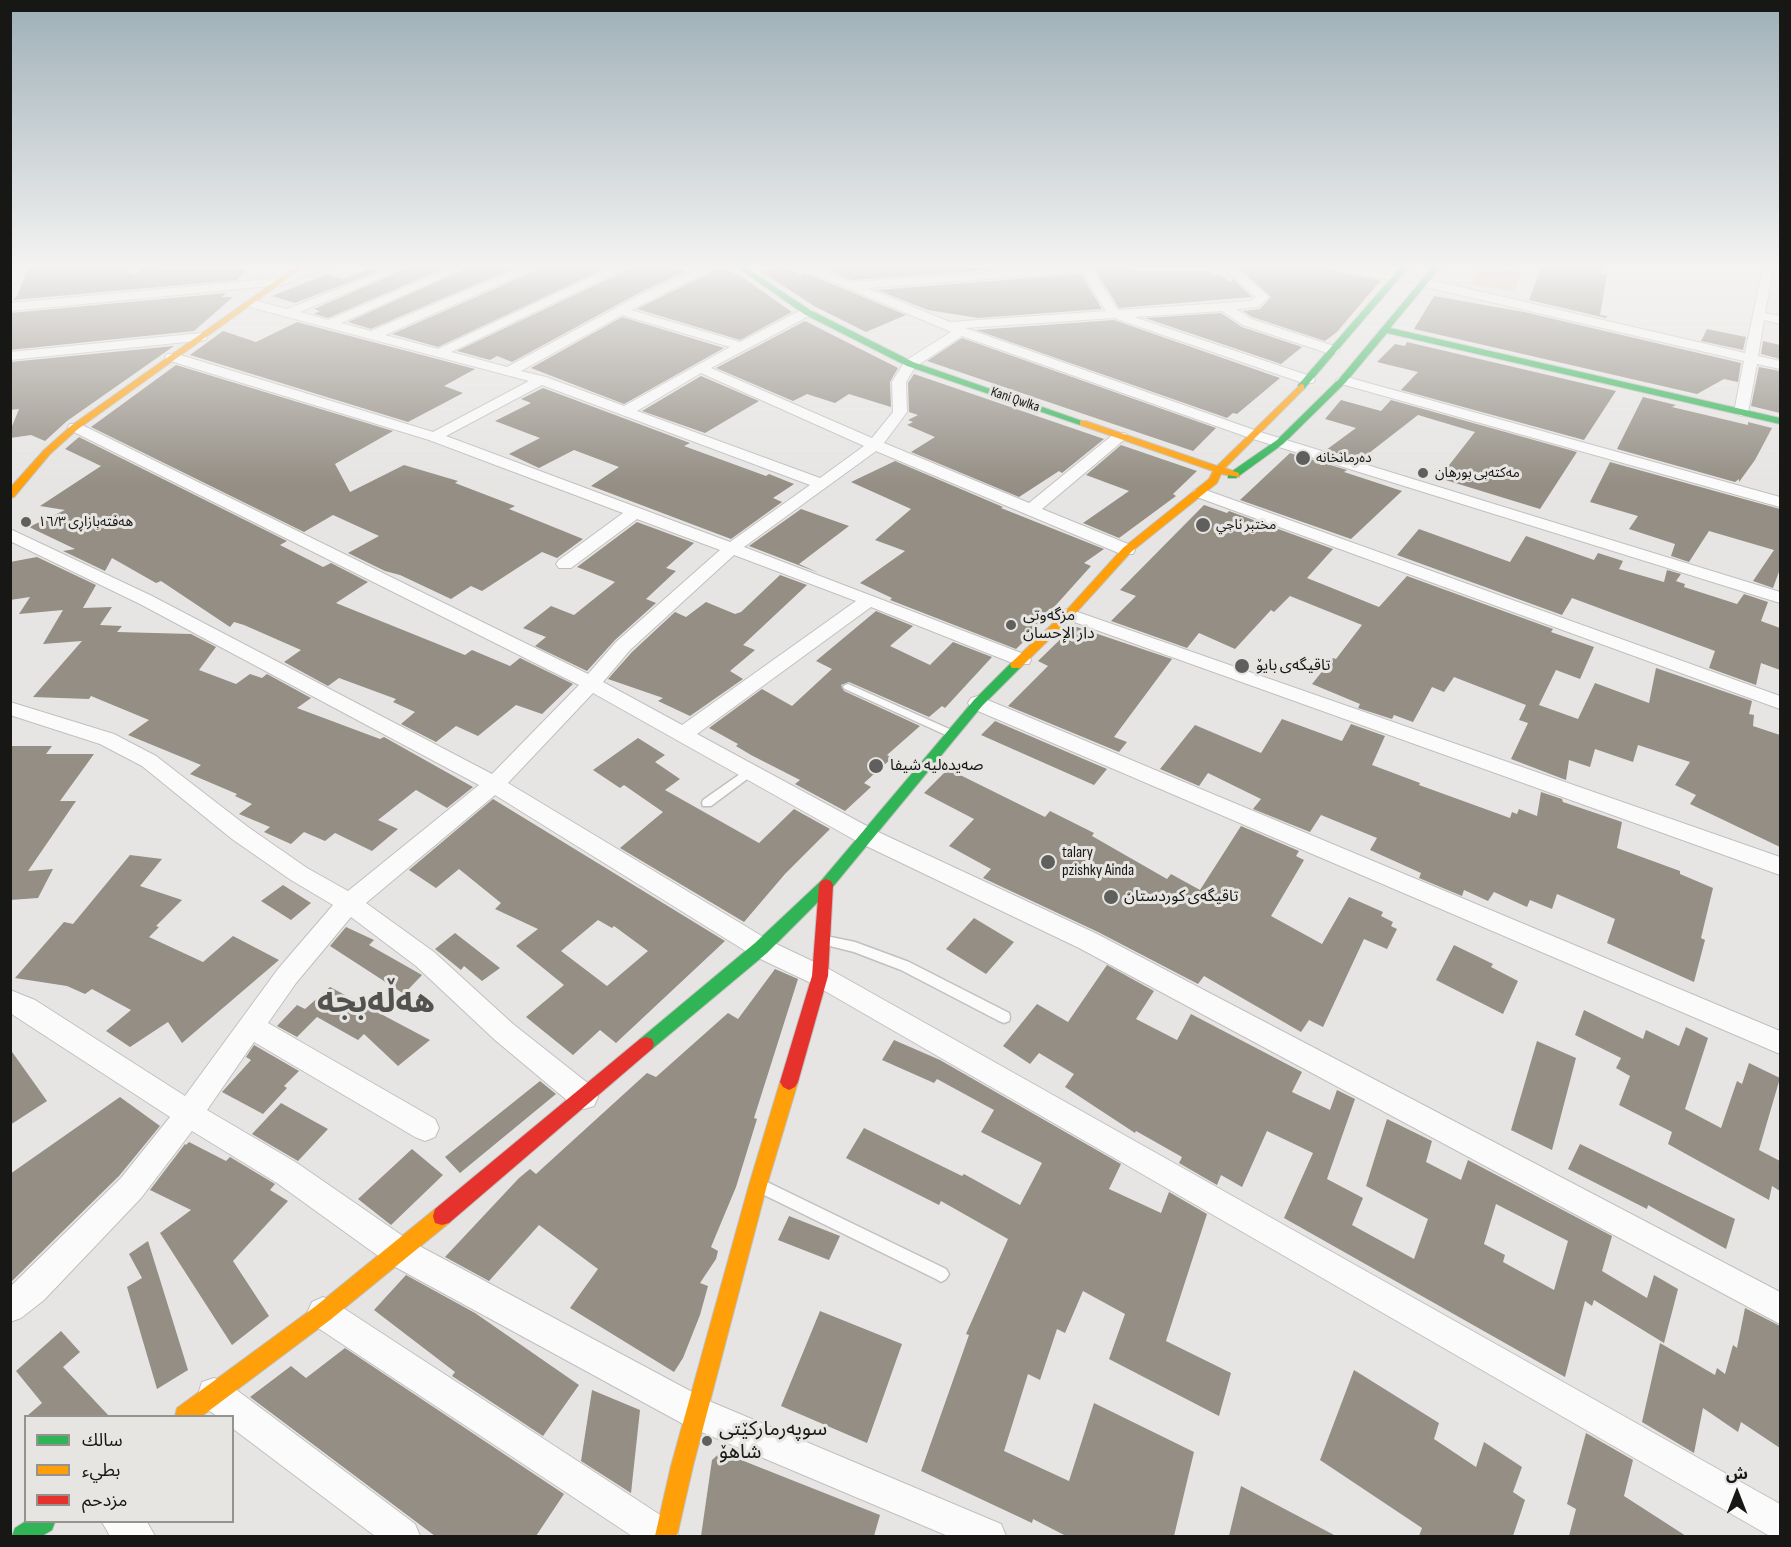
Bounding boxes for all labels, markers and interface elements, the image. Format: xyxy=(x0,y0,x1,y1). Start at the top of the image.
street label: Kani Qwlka xyxy=(988,384,1042,416)
marker: دەرمانخانە xyxy=(1294,449,1312,467)
place label: دەرمانخانە xyxy=(1316,450,1372,466)
place label: مەکتەبی بورهان xyxy=(1435,465,1520,481)
marker: مەکتەبی بورهان xyxy=(1416,466,1430,480)
place label: هەفتەبازاڕی ١٦/٣ xyxy=(38,514,133,530)
marker: هەفتەبازاڕی ١٦/٣ xyxy=(19,515,33,529)
marker: مختبر ناجي xyxy=(1194,516,1212,534)
place label: مختبر ناجي xyxy=(1216,517,1276,533)
place label: مزگەوتی دار الإحسان xyxy=(1023,606,1095,644)
marker: مزگەوتی دار الإحسان xyxy=(1004,618,1018,632)
place label: تاقیگەی بایۆ xyxy=(1256,656,1330,676)
marker: تاقیگەی بایۆ xyxy=(1233,657,1251,675)
place label: صەیدەلیە شیفا xyxy=(890,756,984,776)
marker: صەیدەلیە شیفا xyxy=(867,757,885,775)
place label: talary pzishky Ainda xyxy=(1062,843,1134,881)
marker: talary pzishky Ainda xyxy=(1039,853,1057,871)
place label: تاقیگەی کوردستان xyxy=(1124,887,1238,907)
marker: تاقیگەی کوردستان xyxy=(1102,888,1120,906)
district label: ھەڵەبجە xyxy=(317,984,435,1024)
legend xyxy=(24,1415,234,1523)
place label: سوپەرمارکێتی شاهۆ xyxy=(719,1418,827,1465)
text: سالك xyxy=(82,1430,123,1451)
marker: سوپەرمارکێتی شاهۆ xyxy=(700,1434,714,1448)
text: بطيء xyxy=(82,1460,120,1481)
north arrow xyxy=(1707,1463,1767,1523)
text: ش xyxy=(1726,1465,1748,1484)
text: مزدحم xyxy=(82,1490,127,1511)

